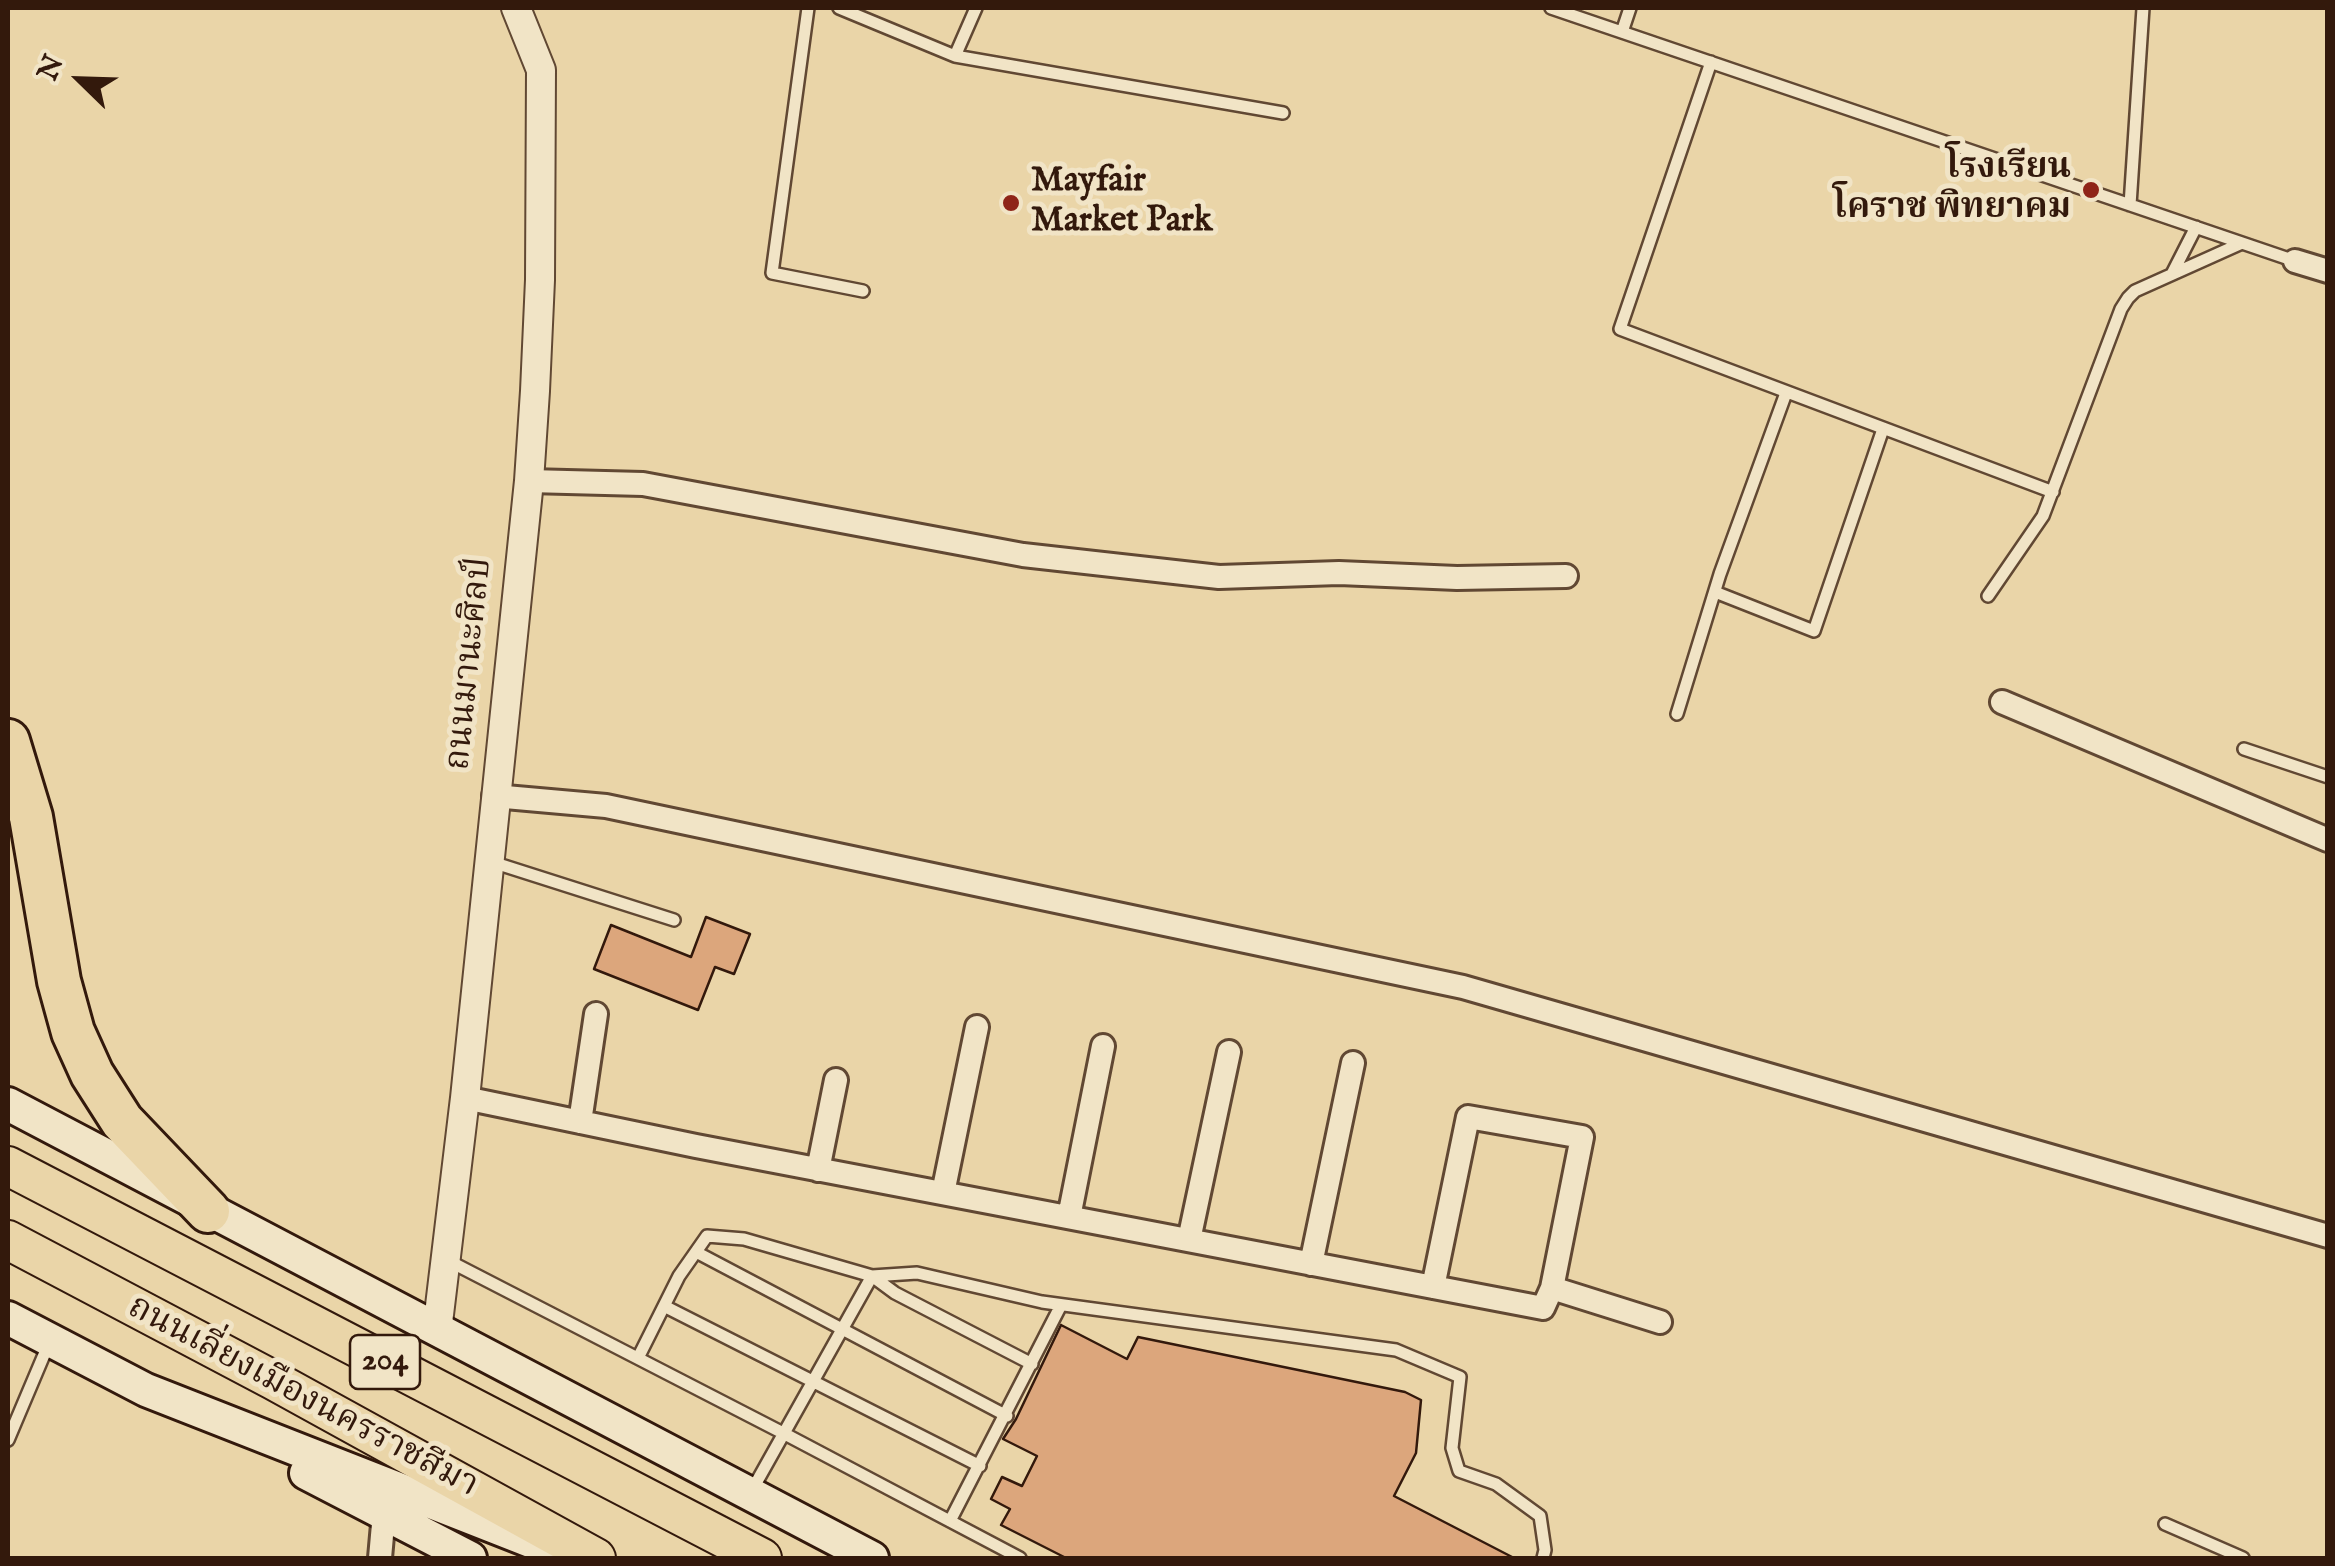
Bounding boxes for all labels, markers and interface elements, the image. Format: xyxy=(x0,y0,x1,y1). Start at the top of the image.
north arrow xyxy=(30,30,130,130)
text: N xyxy=(31,50,73,86)
place label: โรงเรียน โคราช พิทยาคม xyxy=(1833,149,2071,231)
place label: Mayfair Market Park xyxy=(1031,162,1213,244)
marker: โรงเรียน โคราช พิทยาคม xyxy=(2080,179,2102,201)
marker: Mayfair Market Park xyxy=(1000,192,1022,214)
street label: ถนนมานะศิลป์ xyxy=(439,556,503,772)
street label: ถนนเลี่ยงเมืองนครราชสีมา xyxy=(120,1288,484,1508)
road number: 204 xyxy=(350,1335,420,1389)

